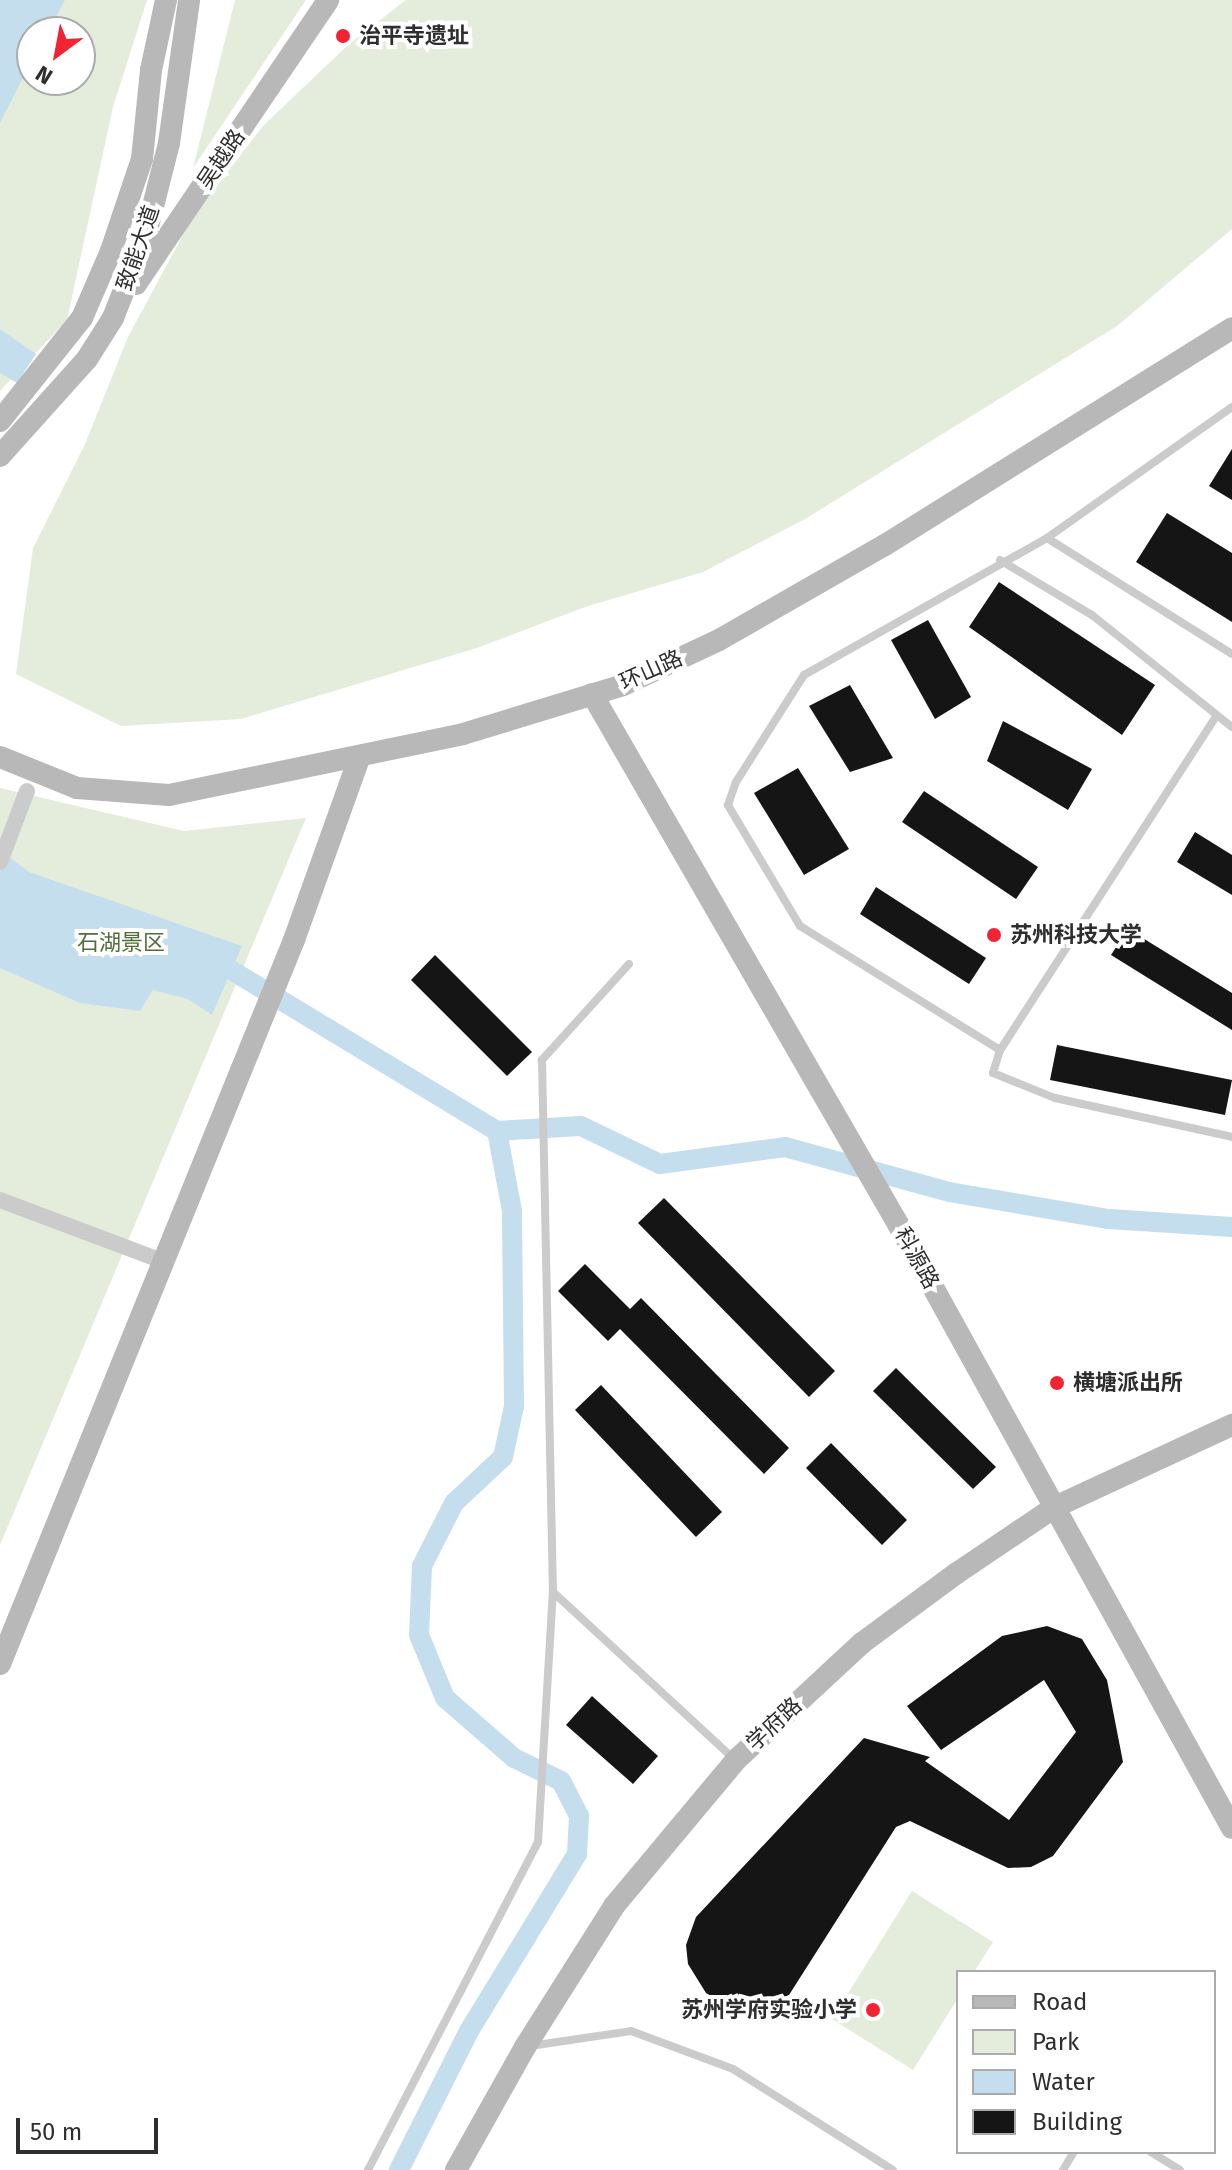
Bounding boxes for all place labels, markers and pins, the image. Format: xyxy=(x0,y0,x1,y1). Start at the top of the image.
place label: 治平寺遗址 xyxy=(359,23,469,49)
marker: 治平寺遗址 xyxy=(334,27,352,45)
place label: 苏州科技大学 xyxy=(1010,922,1142,948)
marker: 苏州科技大学 xyxy=(985,926,1003,944)
place label: 横塘派出所 xyxy=(1073,1370,1183,1396)
marker: 横塘派出所 xyxy=(1048,1374,1066,1392)
place label: 苏州学府实验小学 xyxy=(681,1997,857,2023)
marker: 苏州学府实验小学 xyxy=(864,2001,882,2019)

